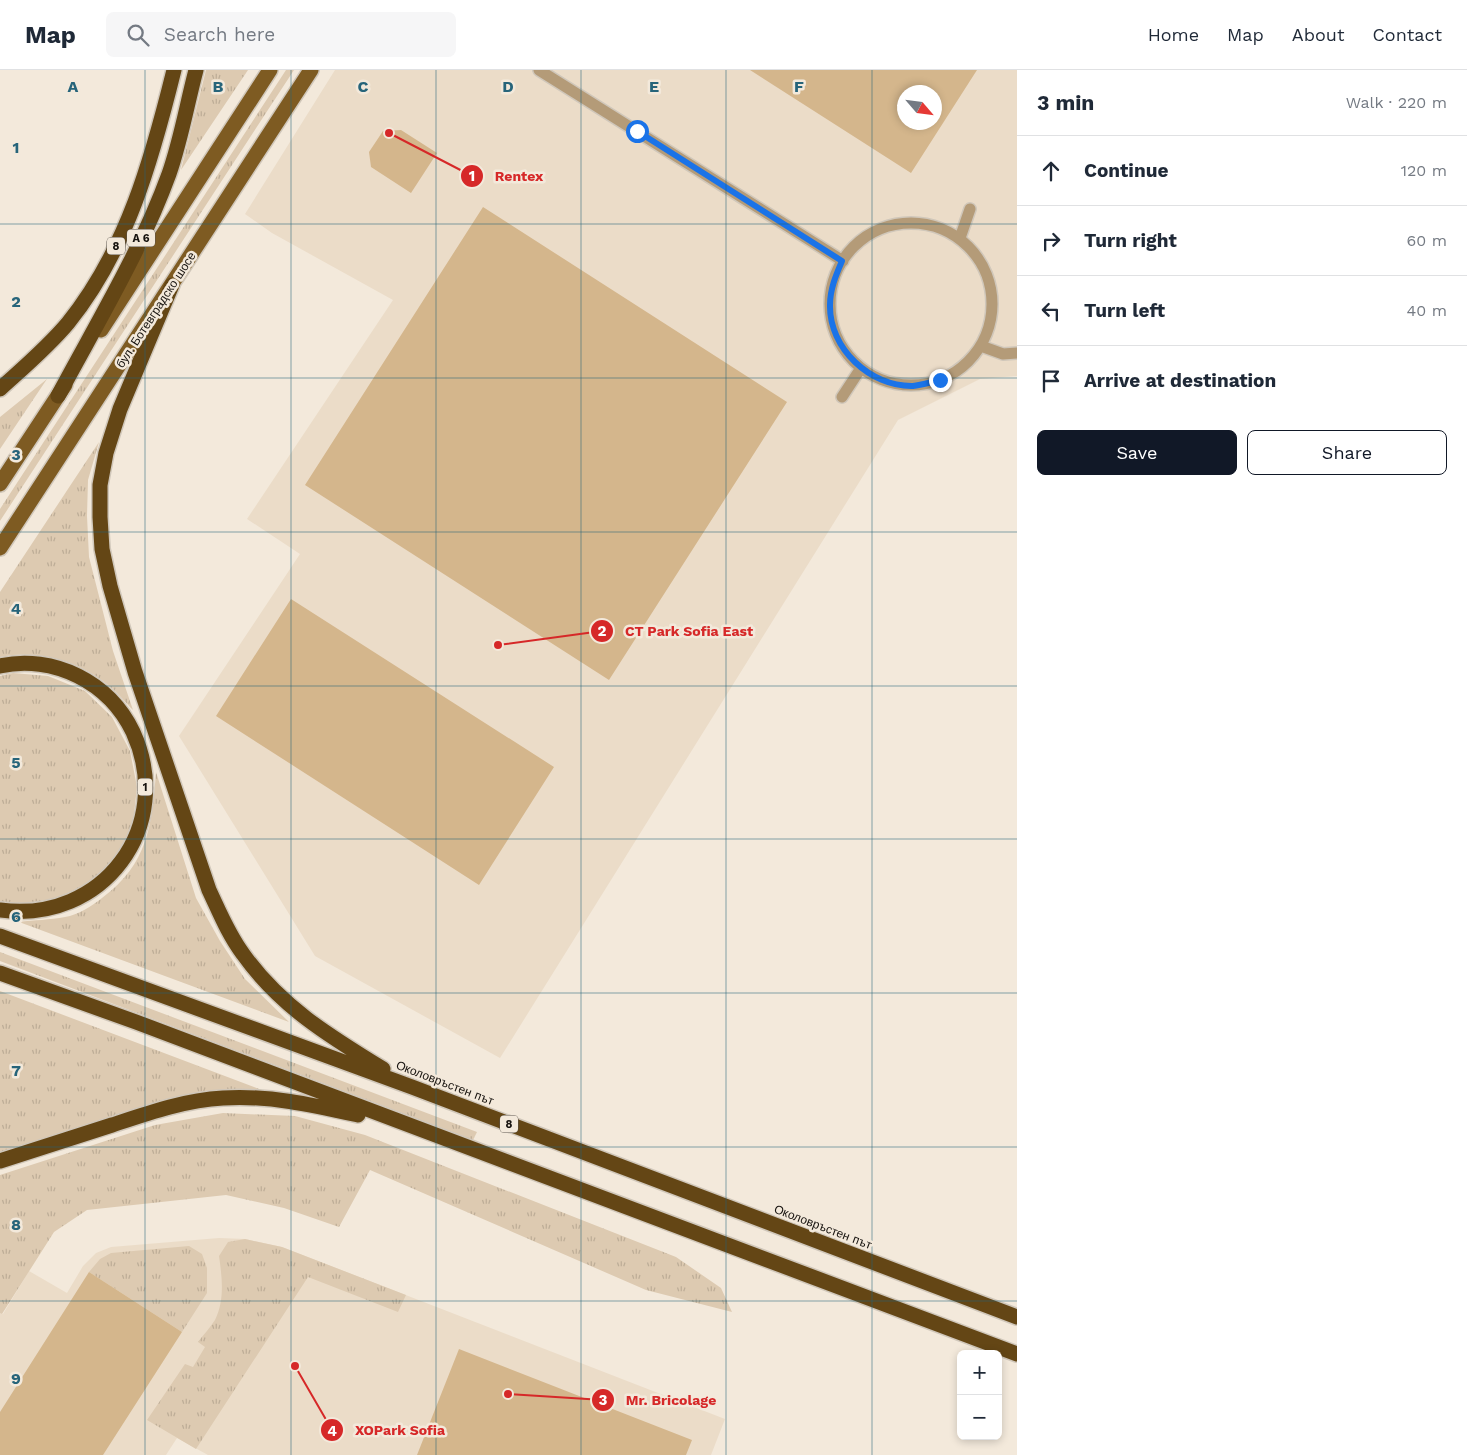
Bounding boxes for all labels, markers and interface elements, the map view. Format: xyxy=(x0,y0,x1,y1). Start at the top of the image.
search box xyxy=(106,12,456,57)
text: Map xyxy=(25,21,76,49)
icon: search xyxy=(124,21,152,49)
text: Search here xyxy=(164,23,275,46)
text: Home xyxy=(1148,24,1199,45)
text: Map xyxy=(1227,24,1264,45)
text: About xyxy=(1292,24,1344,45)
text: Contact xyxy=(1372,24,1442,45)
text: A xyxy=(68,77,79,96)
text: B xyxy=(213,77,224,96)
text: C xyxy=(358,77,369,96)
text: D xyxy=(502,77,514,96)
text: E xyxy=(649,77,659,96)
text: F xyxy=(794,77,804,96)
north arrow xyxy=(897,85,942,130)
text: 3 min xyxy=(1037,90,1094,115)
text: Walk · 220 m xyxy=(1346,93,1447,112)
route start xyxy=(626,120,649,143)
text: 1 xyxy=(13,138,19,157)
icon: ahead xyxy=(1037,157,1065,185)
text: Continue xyxy=(1084,159,1168,182)
callout: Rentex xyxy=(460,161,553,190)
text: 120 m xyxy=(1401,161,1447,180)
text: 1 xyxy=(469,167,475,185)
text: Rentex xyxy=(495,168,544,184)
icon: right xyxy=(1037,227,1065,255)
text: Turn right xyxy=(1084,229,1177,252)
road number: A 6 xyxy=(127,230,155,247)
text: 60 m xyxy=(1407,231,1447,250)
road number: 8 xyxy=(107,238,125,255)
street label: бул. Ботевградско шосе xyxy=(113,249,199,371)
text: 2 xyxy=(11,292,21,311)
icon: left xyxy=(1037,297,1065,325)
text: Turn left xyxy=(1084,299,1165,322)
text: 40 m xyxy=(1407,301,1447,320)
icon: arrive xyxy=(1037,367,1065,395)
route end xyxy=(929,369,952,392)
text: Arrive at destination xyxy=(1084,369,1276,392)
button: Save xyxy=(1037,430,1237,475)
button: Share xyxy=(1247,430,1447,475)
text: 3 xyxy=(11,445,21,464)
text: 4 xyxy=(11,599,21,618)
callout: CT Park Sofia East xyxy=(590,617,763,646)
text: 2 xyxy=(598,622,607,640)
text: CT Park Sofia East xyxy=(625,623,753,639)
text: 5 xyxy=(11,753,21,772)
road number: 1 xyxy=(138,779,152,796)
text: 6 xyxy=(11,907,21,926)
street label: Околовръстен път xyxy=(394,1058,496,1108)
text: 7 xyxy=(11,1061,21,1080)
road number: 8 xyxy=(500,1116,518,1132)
street label: Околовръстен път xyxy=(772,1202,874,1252)
text: 8 xyxy=(11,1215,21,1234)
map controls xyxy=(957,1350,1002,1440)
button: + xyxy=(957,1350,1002,1395)
text: 9 xyxy=(11,1369,21,1388)
callout: Mr. Bricolage xyxy=(591,1385,726,1414)
text: 3 xyxy=(599,1391,608,1409)
text: Mr. Bricolage xyxy=(626,1392,716,1408)
button: − xyxy=(957,1395,1002,1440)
callout: XOPark Sofia xyxy=(319,1416,455,1445)
text: 4 xyxy=(327,1422,337,1440)
text: XOPark Sofia xyxy=(355,1422,446,1438)

